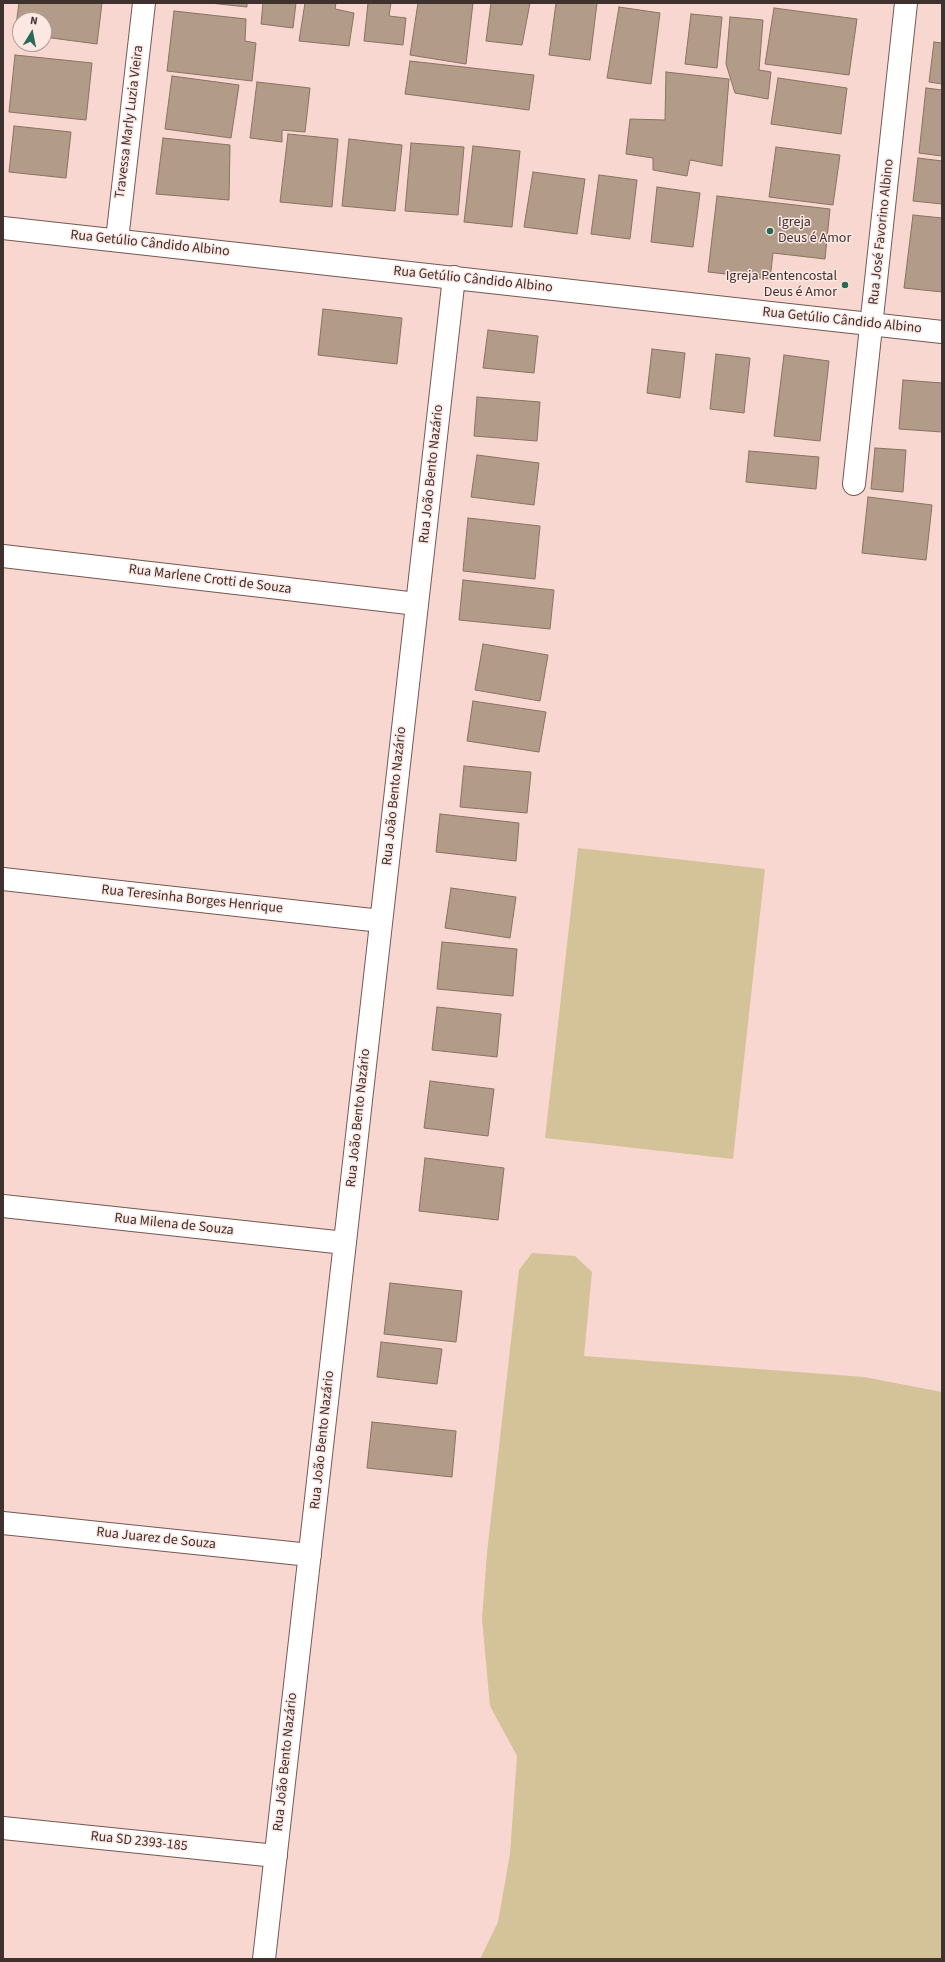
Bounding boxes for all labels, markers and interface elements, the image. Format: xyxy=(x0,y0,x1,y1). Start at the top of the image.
north arrow xyxy=(12,12,52,52)
text: N xyxy=(29,13,39,29)
street label: Travessa Marly Luzia Vieira xyxy=(112,44,148,200)
street label: Rua José Favorino Albino xyxy=(866,158,898,306)
place label: Igreja Deus é Amor xyxy=(778,215,851,248)
marker: Igreja Deus é Amor xyxy=(765,226,775,236)
street label: Rua Getúlio Cândido Albino xyxy=(69,227,231,261)
street label: Rua Getúlio Cândido Albino xyxy=(392,263,554,297)
place label: Igreja Pentencostal Deus é Amor xyxy=(726,269,837,302)
marker: Igreja Pentencostal Deus é Amor xyxy=(840,280,850,290)
street label: Rua Getúlio Cândido Albino xyxy=(761,304,923,338)
street label: Rua João Bento Nazário xyxy=(416,404,448,544)
street label: Rua Marlene Crotti de Souza xyxy=(128,562,292,598)
street label: Rua João Bento Nazário xyxy=(379,726,411,866)
street label: Rua Teresinha Borges Henrique xyxy=(100,882,284,918)
street label: Rua João Bento Nazário xyxy=(343,1048,375,1188)
street label: Rua Milena de Souza xyxy=(113,1210,235,1240)
street label: Rua João Bento Nazário xyxy=(307,1370,339,1510)
street label: Rua Juarez de Souza xyxy=(95,1524,217,1554)
street label: Rua João Bento Nazário xyxy=(270,1692,302,1832)
street label: Rua SD 2393-185 xyxy=(90,1829,188,1855)

